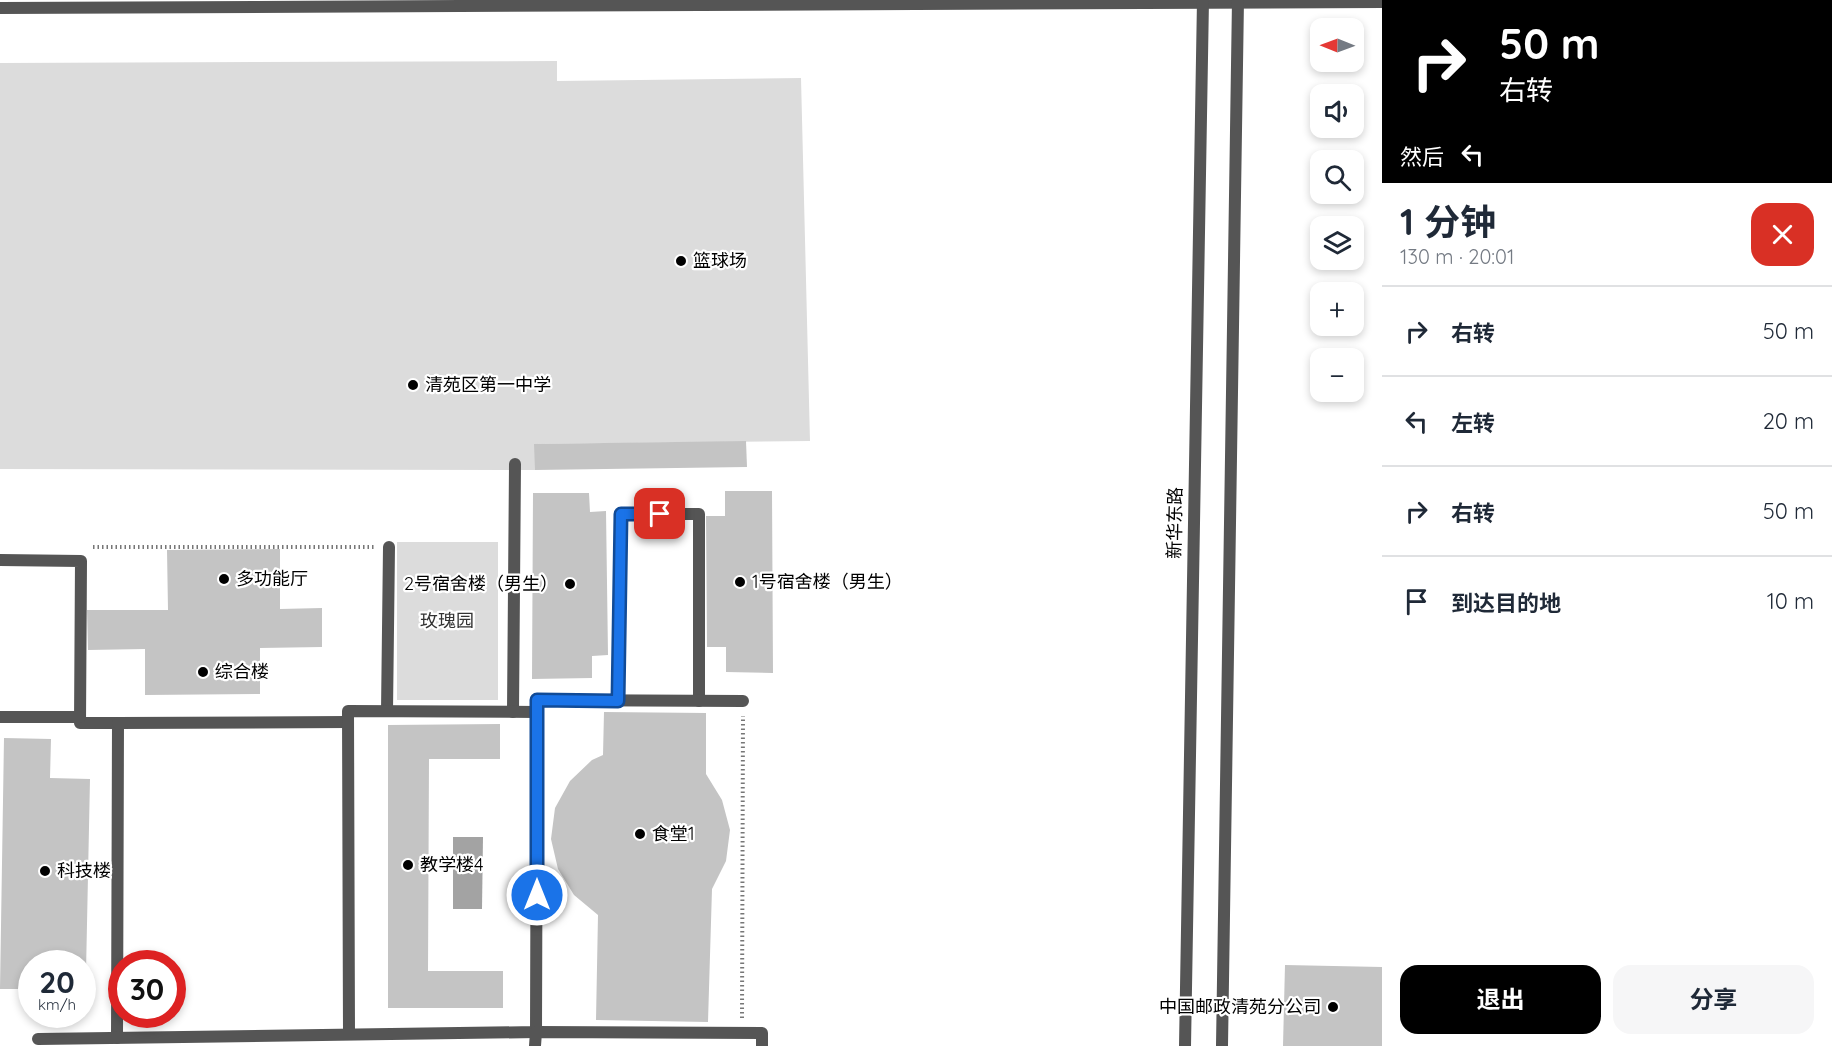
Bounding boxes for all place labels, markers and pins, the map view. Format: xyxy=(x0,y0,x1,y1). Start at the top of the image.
place label: 篮球场 xyxy=(693,249,747,272)
marker: 篮球场 xyxy=(674,254,688,268)
place label: 清苑区第一中学 xyxy=(425,373,551,396)
marker: 清苑区第一中学 xyxy=(406,378,420,392)
pin xyxy=(634,488,685,539)
place label: 多功能厅 xyxy=(236,567,308,590)
place label: 1号宿舍楼（男生） xyxy=(752,570,903,593)
marker: 多功能厅 xyxy=(217,572,231,586)
place label: 2号宿舍楼（男生） xyxy=(404,572,558,595)
marker: 1号宿舍楼（男生） xyxy=(733,575,747,589)
marker: 2号宿舍楼（男生） xyxy=(563,577,577,591)
place label: 综合楼 xyxy=(215,660,269,683)
marker: 综合楼 xyxy=(196,665,210,679)
place label: 食堂1 xyxy=(652,822,695,845)
marker: 食堂1 xyxy=(633,827,647,841)
place label: 教学楼4 xyxy=(420,853,484,876)
marker: 教学楼4 xyxy=(401,858,415,872)
place label: 科技楼 xyxy=(57,859,111,882)
marker: 科技楼 xyxy=(38,864,52,878)
place label: 中国邮政清苑分公司 xyxy=(1159,995,1321,1018)
marker: 中国邮政清苑分公司 xyxy=(1326,1000,1340,1014)

